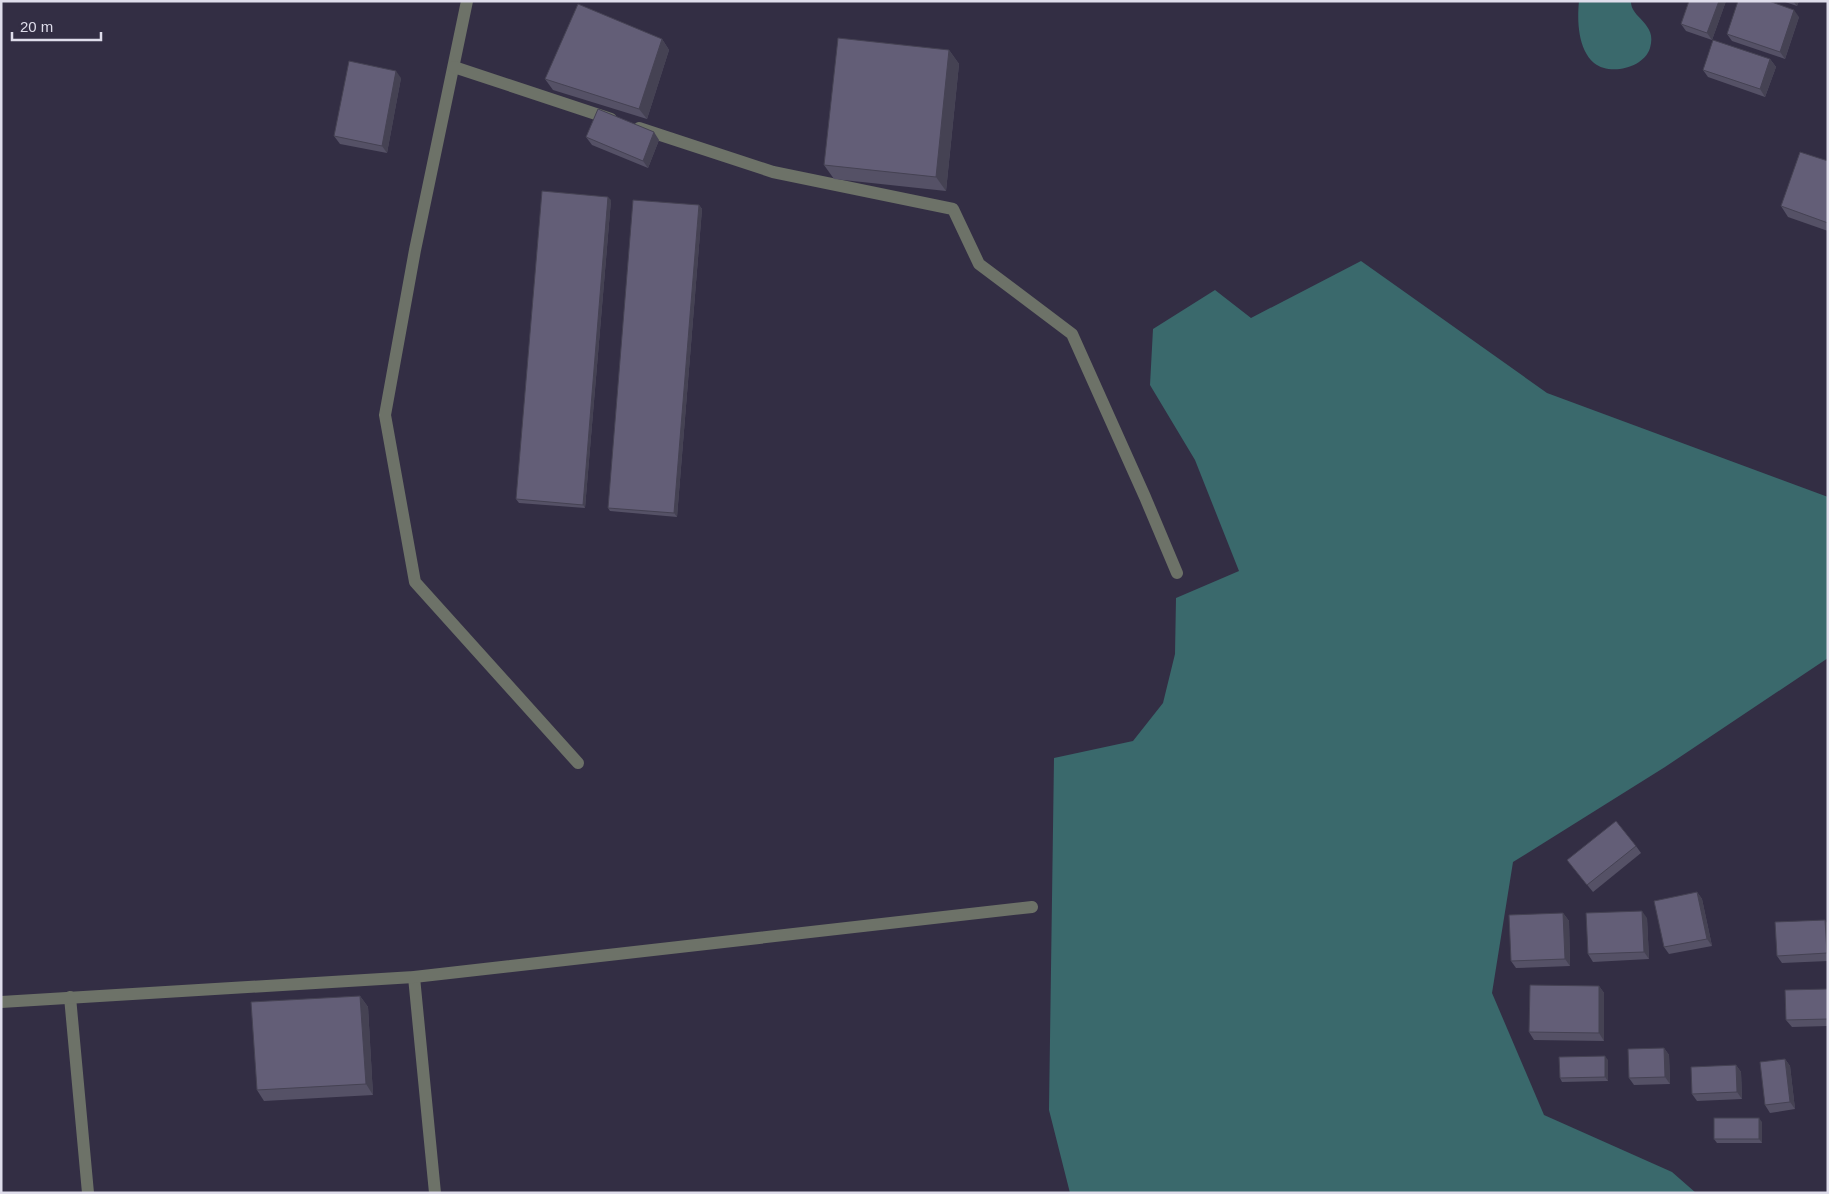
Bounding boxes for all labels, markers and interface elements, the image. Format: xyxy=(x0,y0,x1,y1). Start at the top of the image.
scale bar xyxy=(12,10,101,42)
text: 20 m xyxy=(20,18,53,35)

